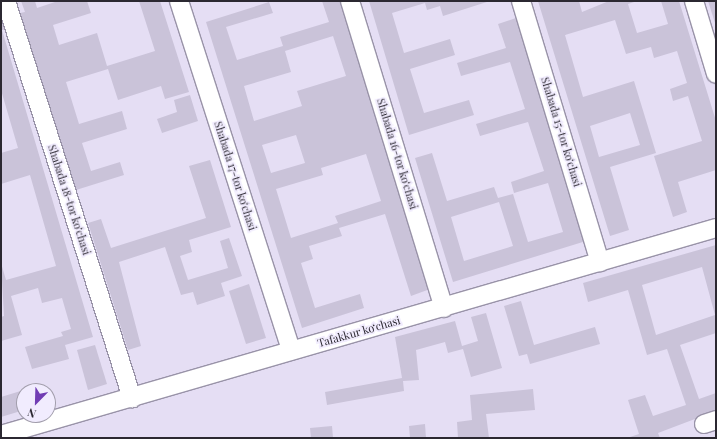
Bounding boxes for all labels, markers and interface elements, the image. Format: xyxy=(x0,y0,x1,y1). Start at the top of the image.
street label: Shabada 15-tor koʻchasi xyxy=(538,75,584,189)
street label: Shabada 16-tor koʻchasi xyxy=(374,97,420,211)
street label: Shabada 17-tor koʻchasi xyxy=(211,119,259,233)
street label: Shabada 18-tor koʻchasi xyxy=(45,143,93,257)
street label: Tafakkur koʻchasi xyxy=(316,314,402,350)
north arrow xyxy=(16,383,56,423)
text: N xyxy=(25,405,38,422)

